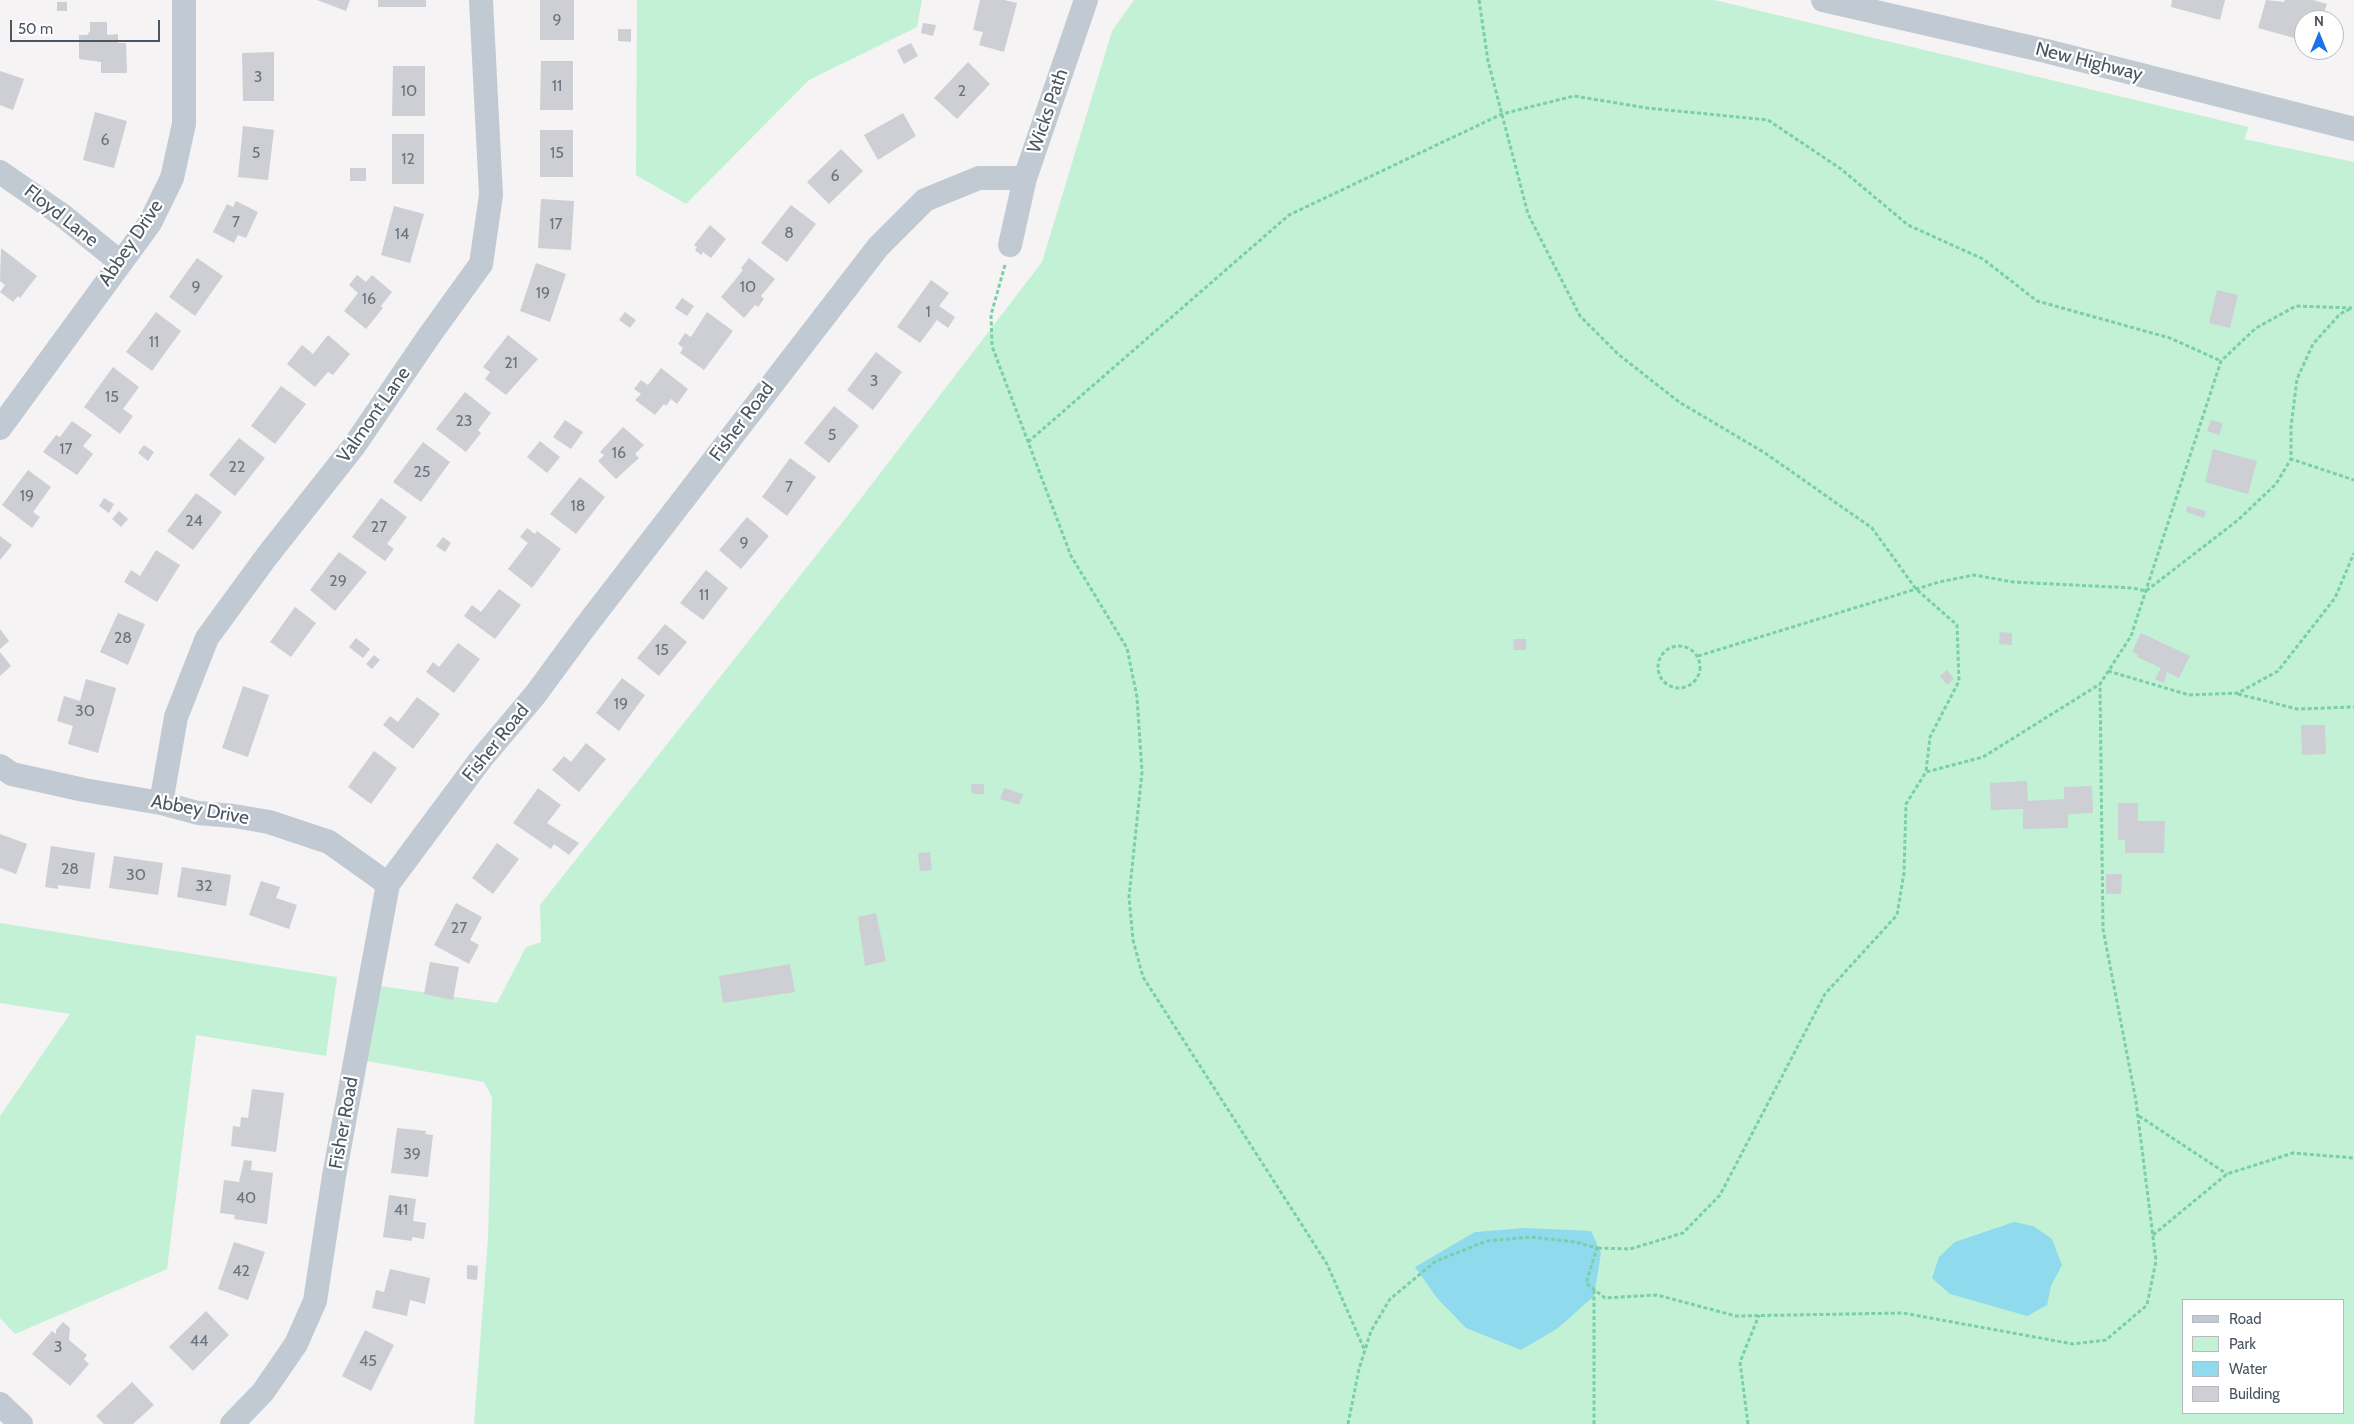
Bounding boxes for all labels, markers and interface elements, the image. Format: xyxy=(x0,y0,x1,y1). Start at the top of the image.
scale bar xyxy=(12,10,162,42)
house number: 9 xyxy=(552,10,562,30)
north arrow xyxy=(2294,10,2344,60)
text: N xyxy=(2314,12,2324,30)
text: 50 m xyxy=(18,20,53,38)
street label: New Highway xyxy=(2033,38,2145,86)
street label: Wicks Path xyxy=(1023,66,1073,156)
house number: 3 xyxy=(254,67,262,87)
house number: 11 xyxy=(552,76,562,96)
house number: 10 xyxy=(401,81,417,101)
house number: 2 xyxy=(958,81,966,101)
house number: 6 xyxy=(100,130,110,150)
house number: 5 xyxy=(252,143,260,163)
house number: 15 xyxy=(550,143,564,163)
house number: 12 xyxy=(401,149,415,169)
house number: 6 xyxy=(830,166,840,186)
street label: Floyd Lane xyxy=(19,180,103,252)
street label: Abbey Drive xyxy=(94,196,168,290)
house number: 7 xyxy=(232,212,240,232)
house number: 17 xyxy=(549,214,563,234)
house number: 8 xyxy=(784,223,794,243)
house number: 14 xyxy=(395,224,409,244)
house number: 9 xyxy=(191,277,201,297)
house number: 10 xyxy=(740,277,756,297)
house number: 19 xyxy=(536,283,550,303)
house number: 16 xyxy=(362,289,376,309)
house number: 1 xyxy=(925,302,931,322)
house number: 11 xyxy=(149,332,159,352)
house number: 21 xyxy=(504,353,518,373)
street label: Valmont Lane xyxy=(333,363,415,467)
house number: 3 xyxy=(870,371,878,391)
street label: Fisher Road xyxy=(705,378,779,466)
house number: 15 xyxy=(105,387,119,407)
house number: 23 xyxy=(455,411,473,431)
house number: 5 xyxy=(828,425,836,445)
house number: 17 xyxy=(59,439,73,459)
house number: 16 xyxy=(612,443,626,463)
house number: 22 xyxy=(229,457,245,477)
house number: 25 xyxy=(413,462,431,482)
house number: 7 xyxy=(785,477,793,497)
house number: 19 xyxy=(20,486,34,506)
house number: 18 xyxy=(571,496,585,516)
house number: 24 xyxy=(185,511,203,531)
house number: 27 xyxy=(371,517,387,537)
house number: 9 xyxy=(739,533,749,553)
house number: 29 xyxy=(329,571,347,591)
house number: 11 xyxy=(699,585,709,605)
house number: 28 xyxy=(114,628,132,648)
house number: 15 xyxy=(655,640,669,660)
house number: 19 xyxy=(614,694,628,714)
street label: Fisher Road xyxy=(458,700,534,786)
house number: 30 xyxy=(75,701,95,721)
street label: Abbey Drive xyxy=(149,790,251,830)
house number: 28 xyxy=(61,859,79,879)
house number: 30 xyxy=(126,865,146,885)
house number: 32 xyxy=(195,876,213,896)
house number: 27 xyxy=(451,918,467,938)
street label: Fisher Road xyxy=(325,1075,363,1171)
house number: 39 xyxy=(403,1144,421,1164)
house number: 40 xyxy=(236,1188,256,1208)
house number: 41 xyxy=(394,1200,408,1220)
house number: 42 xyxy=(232,1261,250,1281)
legend xyxy=(2182,1299,2344,1414)
text: Road xyxy=(2229,1310,2262,1328)
house number: 44 xyxy=(190,1331,208,1351)
text: Park xyxy=(2229,1335,2256,1353)
house number: 3 xyxy=(54,1337,62,1357)
house number: 45 xyxy=(359,1351,377,1371)
text: Water xyxy=(2229,1360,2267,1378)
text: Building xyxy=(2229,1385,2280,1403)

